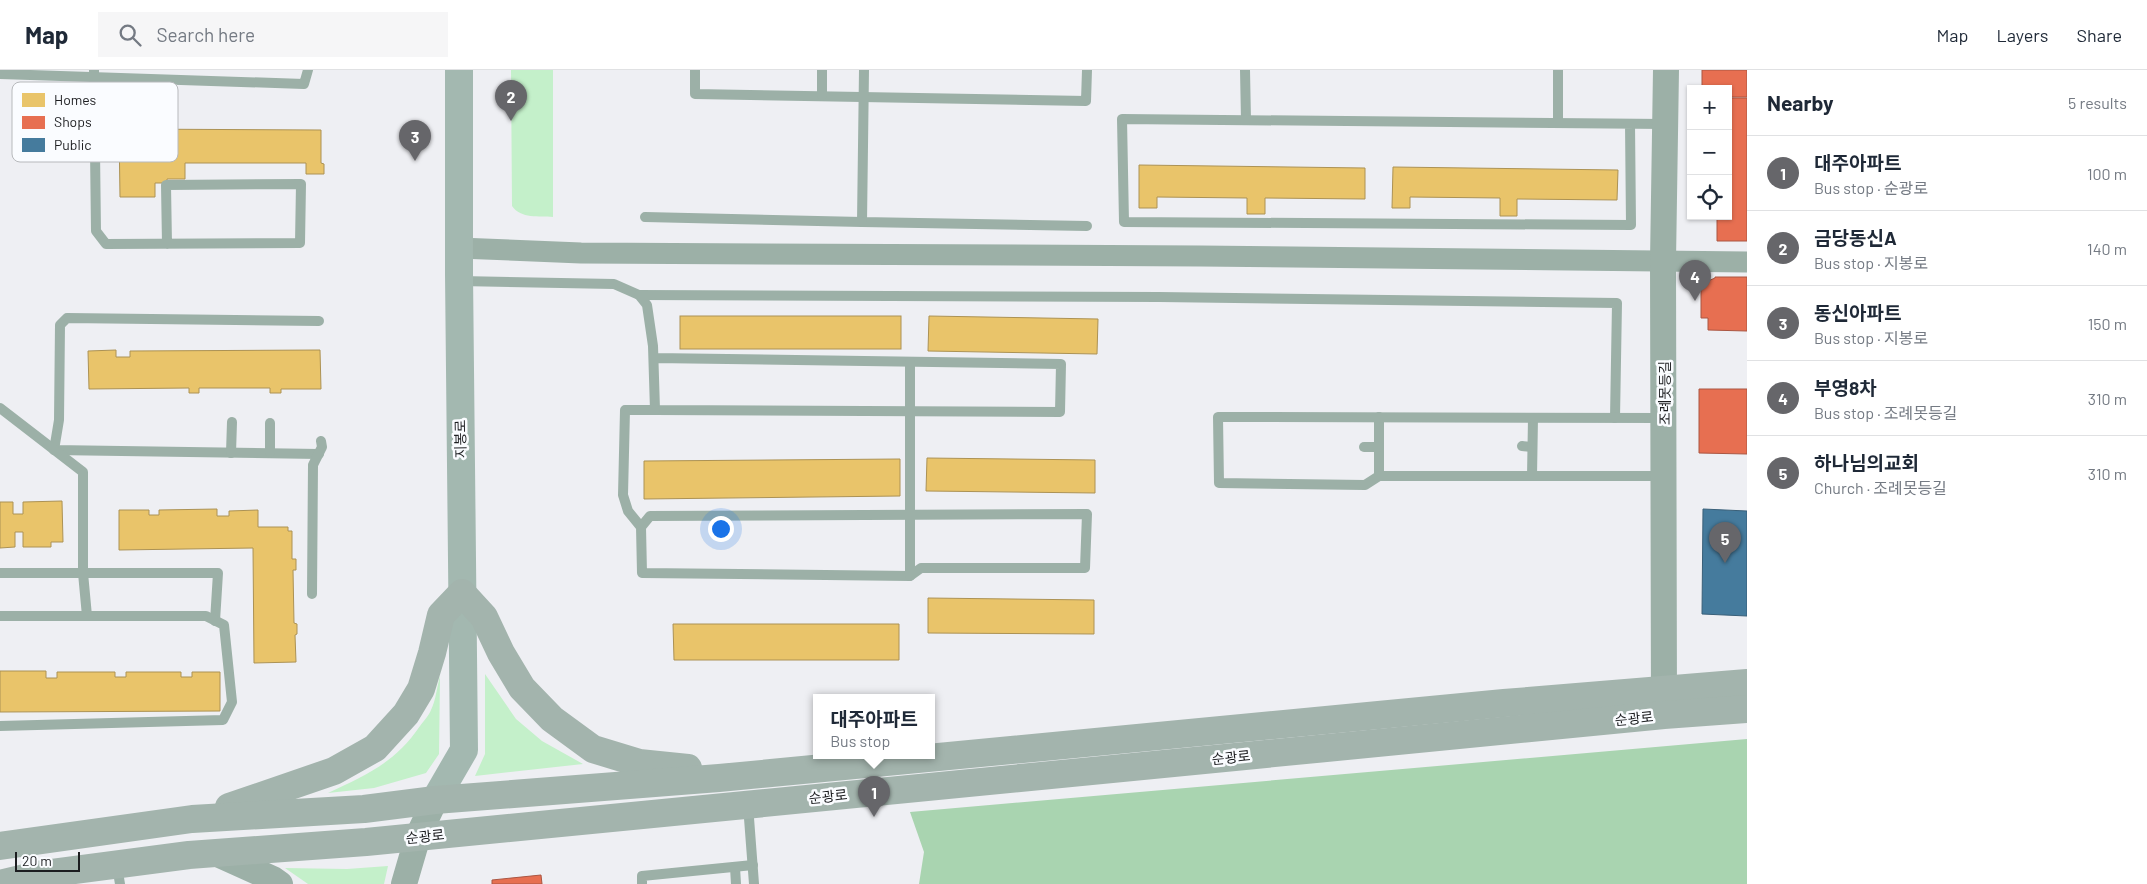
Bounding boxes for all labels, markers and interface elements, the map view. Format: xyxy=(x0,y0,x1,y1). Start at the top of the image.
search box xyxy=(98,12,448,57)
text: Map xyxy=(25,20,68,49)
icon: search xyxy=(116,21,144,49)
text: Search here xyxy=(156,23,255,46)
text: Map xyxy=(1936,24,1968,46)
text: Layers xyxy=(1996,24,2049,46)
text: Share xyxy=(2077,24,2122,46)
pin: 2 xyxy=(495,80,527,121)
legend xyxy=(12,82,178,162)
map controls xyxy=(1687,85,1732,220)
button: + xyxy=(1687,85,1732,130)
text: Nearby xyxy=(1767,90,1833,115)
text: Homes xyxy=(54,91,97,108)
text: 5 results xyxy=(2068,93,2127,112)
text: Shops xyxy=(54,113,92,130)
pin: 3 xyxy=(399,120,431,161)
button: − xyxy=(1687,130,1732,175)
text: Public xyxy=(54,136,92,153)
text: 대주아파트 xyxy=(1814,151,1901,174)
text: 1 xyxy=(1780,164,1786,183)
text: 100 m xyxy=(2087,164,2127,183)
button: locate xyxy=(1687,175,1732,220)
text: Bus stop · 순광로 xyxy=(1814,178,1928,197)
text: 금당동신A xyxy=(1814,226,1897,249)
text: 2 xyxy=(1779,239,1787,258)
text: 140 m xyxy=(2087,239,2127,258)
text: Bus stop · 지봉로 xyxy=(1814,253,1928,272)
pin: 4 xyxy=(1679,260,1711,301)
text: 동신아파트 xyxy=(1814,301,1901,324)
text: 3 xyxy=(1779,314,1787,333)
text: 150 m xyxy=(2088,314,2127,333)
text: Bus stop · 지봉로 xyxy=(1814,328,1928,347)
street label: 조례못등길 xyxy=(1656,361,1673,425)
text: 부영8차 xyxy=(1814,376,1877,399)
text: 4 xyxy=(1778,389,1788,408)
text: 310 m xyxy=(2088,389,2127,408)
text: Bus stop · 조례못등길 xyxy=(1814,403,1957,422)
street label: 지봉로 xyxy=(451,419,469,458)
text: 하나님의교회 xyxy=(1814,451,1919,474)
text: 5 xyxy=(1779,464,1787,483)
text: 310 m xyxy=(2088,464,2127,483)
text: Church · 조례못등길 xyxy=(1814,478,1947,497)
your location xyxy=(708,516,734,542)
pin: 5 xyxy=(1709,522,1741,563)
popup xyxy=(813,694,935,759)
text: 대주아파트 xyxy=(830,707,918,730)
street label: 순광로 xyxy=(1614,708,1654,728)
text: Bus stop xyxy=(830,731,890,750)
street label: 순광로 xyxy=(1211,747,1251,767)
pin: 1 xyxy=(858,776,890,817)
street label: 순광로 xyxy=(808,786,848,806)
street label: 순광로 xyxy=(405,826,445,846)
scale bar xyxy=(15,849,80,872)
text: 20 m xyxy=(22,852,52,869)

